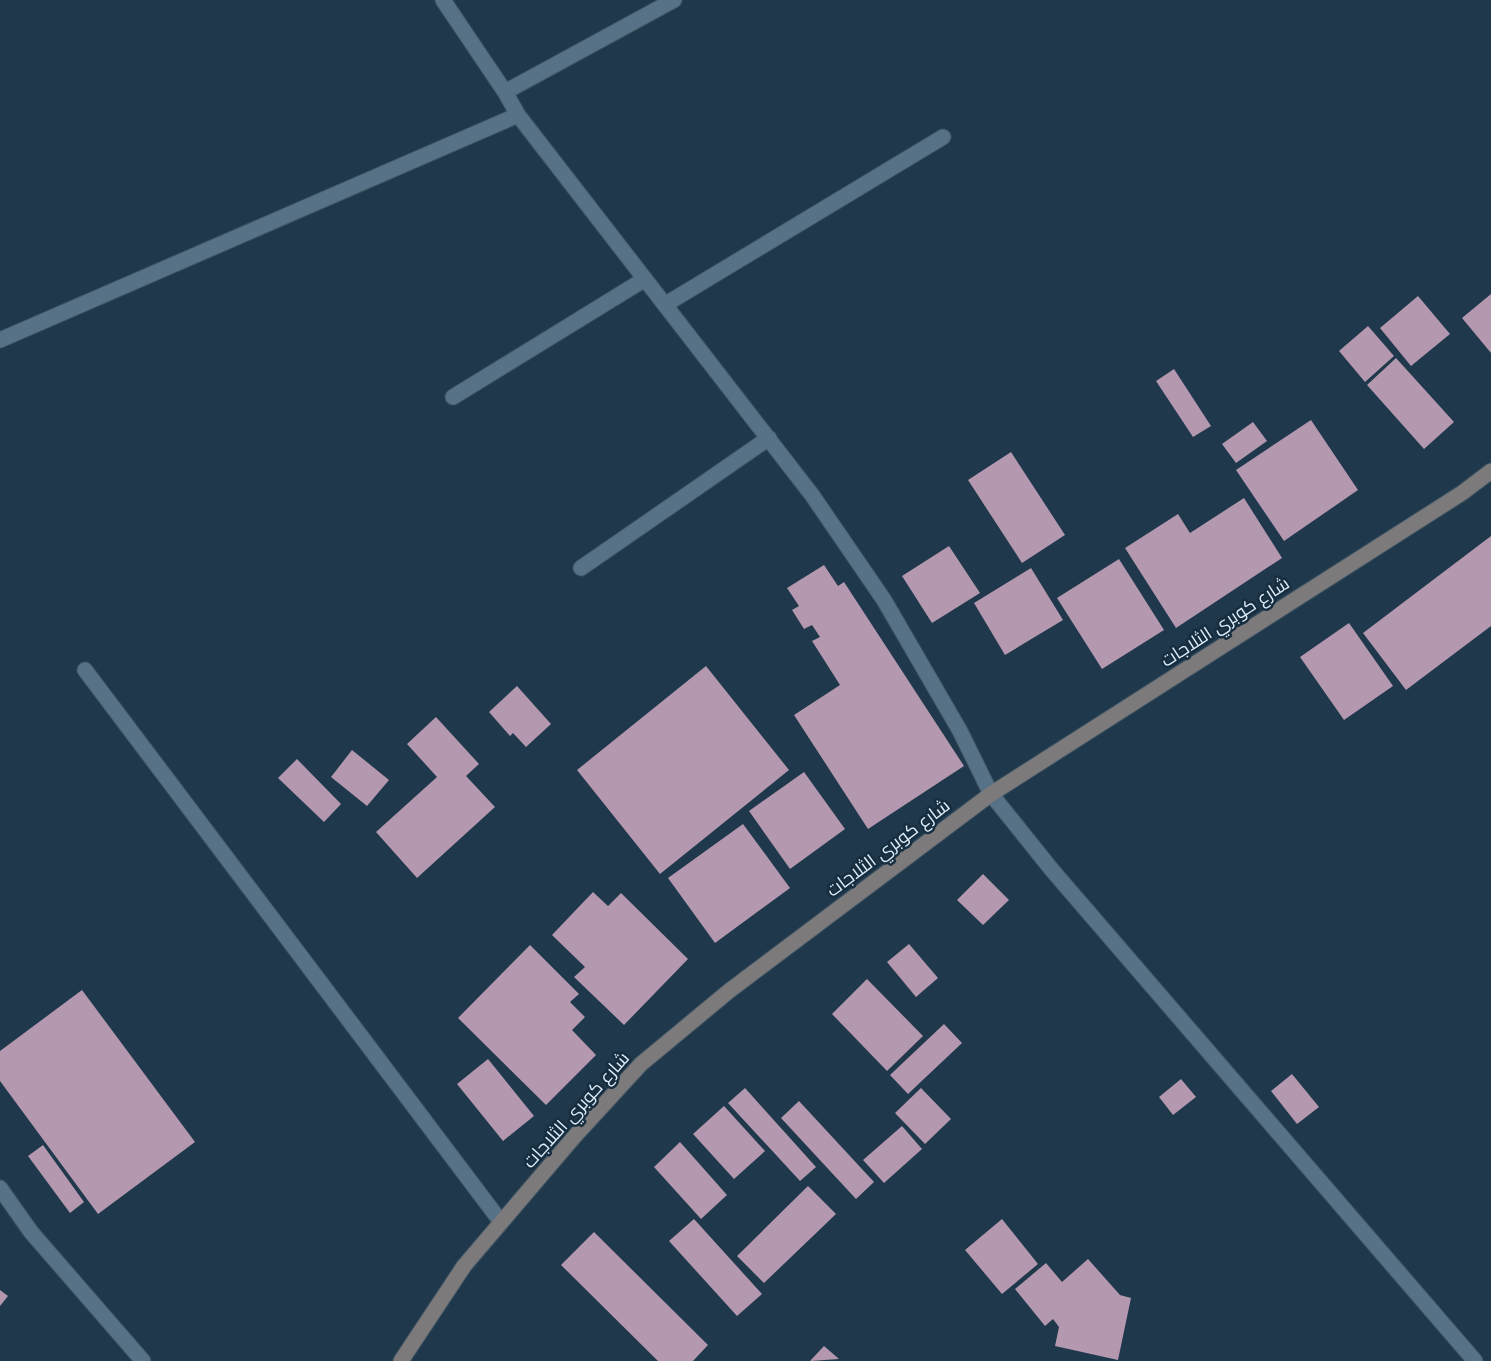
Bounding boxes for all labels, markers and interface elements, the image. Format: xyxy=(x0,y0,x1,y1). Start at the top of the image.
street label: شارع كوبري الثلاجات xyxy=(1156,571,1295,674)
street label: شارع كوبري الثلاجات xyxy=(821,794,956,904)
street label: شارع كوبري الثلاجات xyxy=(517,1047,636,1175)

